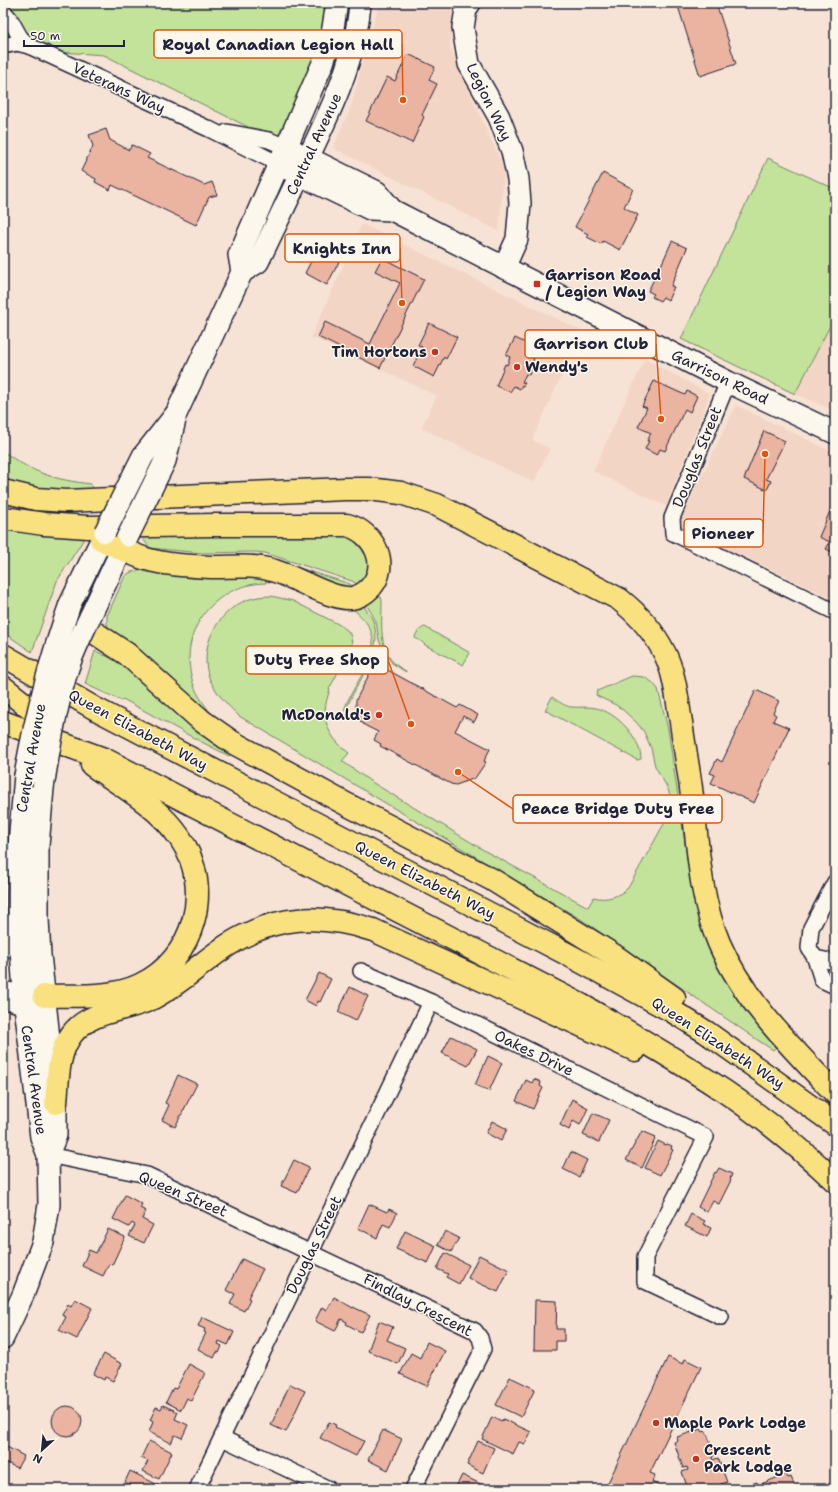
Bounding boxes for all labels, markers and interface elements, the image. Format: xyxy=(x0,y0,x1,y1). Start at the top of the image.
scale bar xyxy=(24,22,124,48)
text: 50 m xyxy=(30,28,60,44)
callout: Royal Canadian Legion Hall xyxy=(154,30,402,58)
text: Royal Canadian Legion Hall xyxy=(162,34,394,55)
street label: Veterans Way xyxy=(69,58,169,118)
street label: Legion Way xyxy=(462,60,516,144)
street label: Central Avenue xyxy=(282,90,346,198)
callout: Knights Inn xyxy=(285,234,400,262)
text: Knights Inn xyxy=(293,238,392,259)
place label: Garrison Road / Legion Way xyxy=(545,265,661,302)
marker: Garrison Road / Legion Way xyxy=(532,279,542,289)
callout: Garrison Club xyxy=(525,330,656,358)
text: Garrison Club xyxy=(534,333,649,354)
place label: Tim Hortons xyxy=(331,342,427,362)
street label: Garrison Road xyxy=(668,345,772,409)
marker: Tim Hortons xyxy=(430,347,440,357)
place label: Wendy's xyxy=(525,357,588,377)
marker: Wendy's xyxy=(512,362,522,372)
street label: Douglas Street xyxy=(668,404,726,510)
callout: Pioneer xyxy=(684,519,763,547)
text: Pioneer xyxy=(691,523,755,544)
callout: Duty Free Shop xyxy=(246,646,388,674)
text: Duty Free Shop xyxy=(254,649,380,670)
street label: Queen Elizabeth Way xyxy=(65,685,211,775)
street label: Central Avenue xyxy=(12,702,50,814)
place label: McDonald's xyxy=(281,705,371,725)
marker: McDonald's xyxy=(374,710,384,720)
callout: Peace Bridge Duty Free xyxy=(513,795,722,823)
text: Peace Bridge Duty Free xyxy=(521,798,715,819)
street label: Queen Elizabeth Way xyxy=(351,836,499,924)
street label: Queen Elizabeth Way xyxy=(647,992,789,1094)
street label: Central Avenue xyxy=(16,1024,52,1136)
street label: Oakes Drive xyxy=(491,1025,577,1081)
street label: Queen Street xyxy=(136,1166,230,1222)
street label: Douglas Street xyxy=(282,1193,346,1297)
street label: Findlay Crescent xyxy=(360,1269,476,1341)
place label: Maple Park Lodge xyxy=(664,1413,806,1433)
marker: Maple Park Lodge xyxy=(651,1418,661,1428)
north arrow xyxy=(22,1430,62,1470)
place label: Crescent Park Lodge xyxy=(704,1440,792,1477)
text: N xyxy=(30,1450,45,1467)
marker: Crescent Park Lodge xyxy=(691,1454,701,1464)

